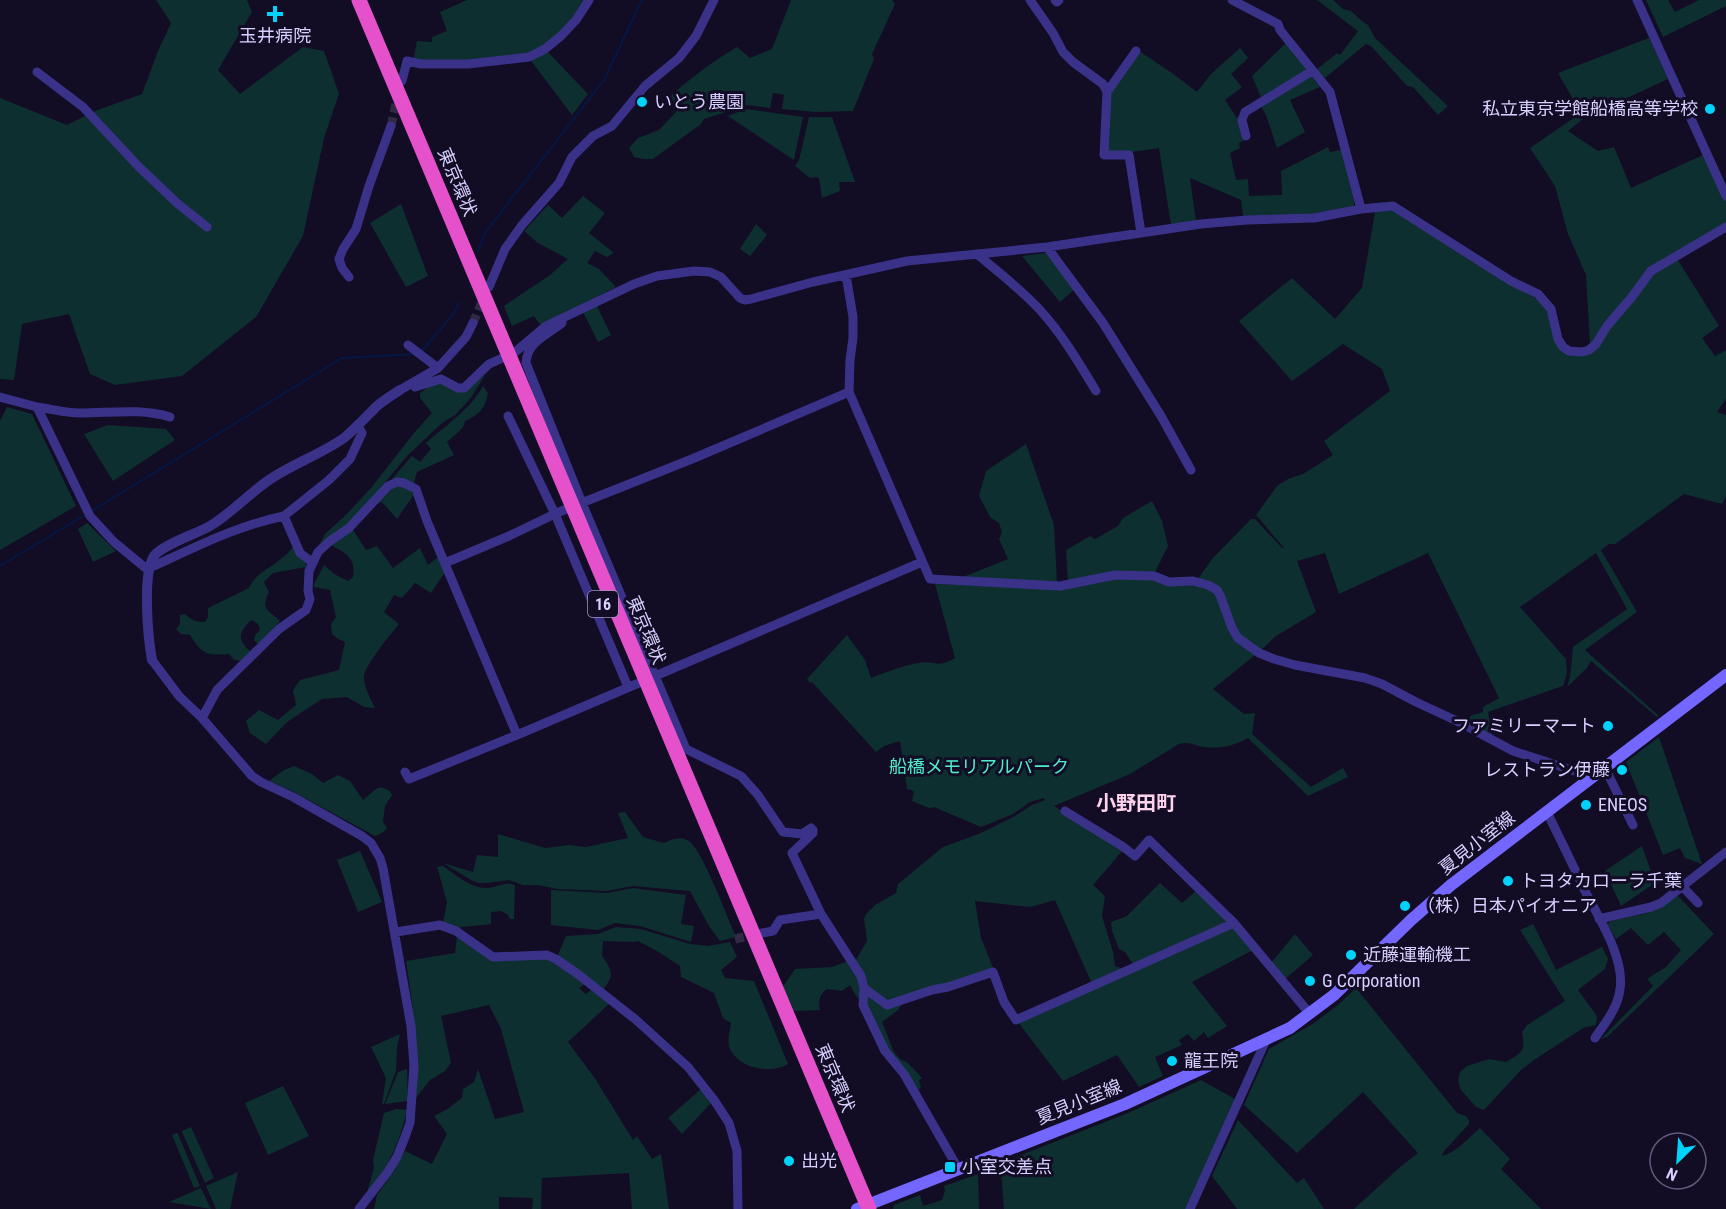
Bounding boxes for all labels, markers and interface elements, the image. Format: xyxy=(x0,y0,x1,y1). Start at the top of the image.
marker: 玉井病院 xyxy=(266,5,284,23)
place label: 玉井病院 xyxy=(239,25,311,46)
place label: いとう農園 xyxy=(654,91,744,112)
marker: いとう農園 xyxy=(635,95,649,109)
place label: 私立東京学館船橋高等学校 xyxy=(1482,98,1698,119)
marker: 私立東京学館船橋高等学校 xyxy=(1703,102,1717,116)
street label: 東京環状 xyxy=(434,145,481,219)
road number: 16 xyxy=(588,591,618,617)
street label: 東京環状 xyxy=(623,593,670,667)
place label: ファミリーマート xyxy=(1452,715,1596,736)
marker: ファミリーマート xyxy=(1601,719,1615,733)
park label: 船橋メモリアルパーク xyxy=(889,756,1069,777)
place label: レストラン伊藤 xyxy=(1484,759,1610,780)
marker: レストラン伊藤 xyxy=(1615,763,1629,777)
district label: 小野田町 xyxy=(1096,791,1176,815)
place label: ENEOS xyxy=(1598,794,1647,815)
marker: ENEOS xyxy=(1579,798,1593,812)
street label: 夏見小室線 xyxy=(1435,807,1519,879)
place label: トヨタカローラ千葉 xyxy=(1520,870,1682,891)
marker: トヨタカローラ千葉 xyxy=(1501,874,1515,888)
place label: （株）日本パイオニア xyxy=(1417,895,1597,916)
marker: （株）日本パイオニア xyxy=(1398,899,1412,913)
place label: 近藤運輸機工 xyxy=(1363,944,1471,965)
marker: 近藤運輸機工 xyxy=(1344,948,1358,962)
place label: G Corporation xyxy=(1322,970,1420,991)
marker: G Corporation xyxy=(1303,974,1317,988)
street label: 東京環状 xyxy=(812,1041,859,1115)
place label: 龍王院 xyxy=(1184,1050,1238,1071)
marker: 龍王院 xyxy=(1165,1054,1179,1068)
street label: 夏見小室線 xyxy=(1033,1075,1124,1128)
north arrow xyxy=(1648,1131,1708,1191)
place label: 出光 xyxy=(801,1150,837,1171)
marker: 出光 xyxy=(782,1154,796,1168)
place label: 小室交差点 xyxy=(962,1156,1052,1177)
marker: 小室交差点 xyxy=(943,1160,957,1174)
text: N xyxy=(1663,1163,1680,1185)

